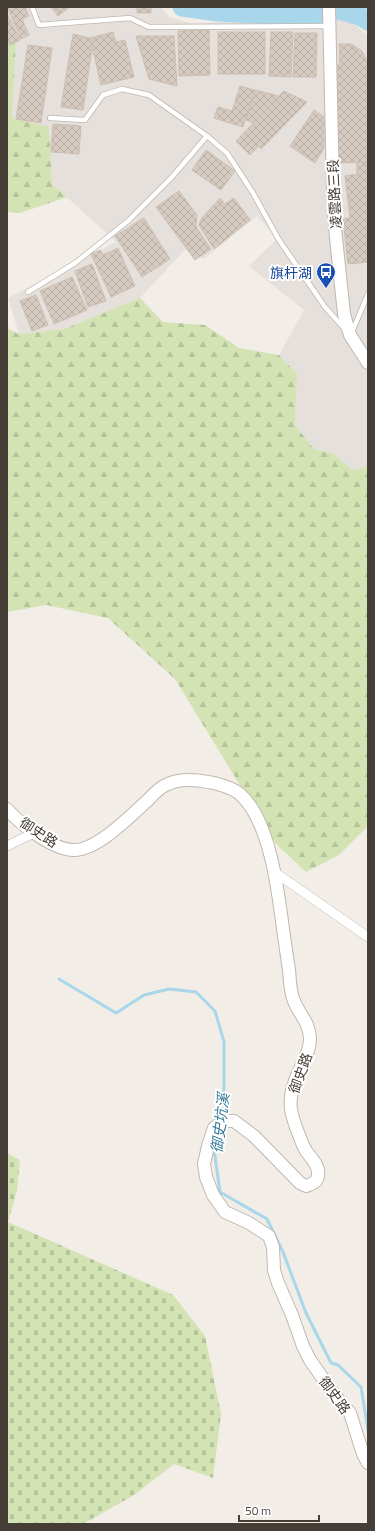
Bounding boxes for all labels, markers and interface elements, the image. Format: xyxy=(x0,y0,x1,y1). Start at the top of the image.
street label: 凌雲路三段 xyxy=(322,158,346,230)
bus stop icon: 旗杆湖 xyxy=(315,261,337,289)
place label: 旗杆湖 xyxy=(270,262,312,283)
street label: 御史路 xyxy=(16,812,62,852)
street label: 御史路 xyxy=(283,1050,317,1096)
water label: 御史坑溪 xyxy=(205,1090,235,1154)
street label: 御史路 xyxy=(314,1372,356,1418)
scale bar xyxy=(239,1497,319,1523)
text: 50 m xyxy=(245,1501,271,1520)

